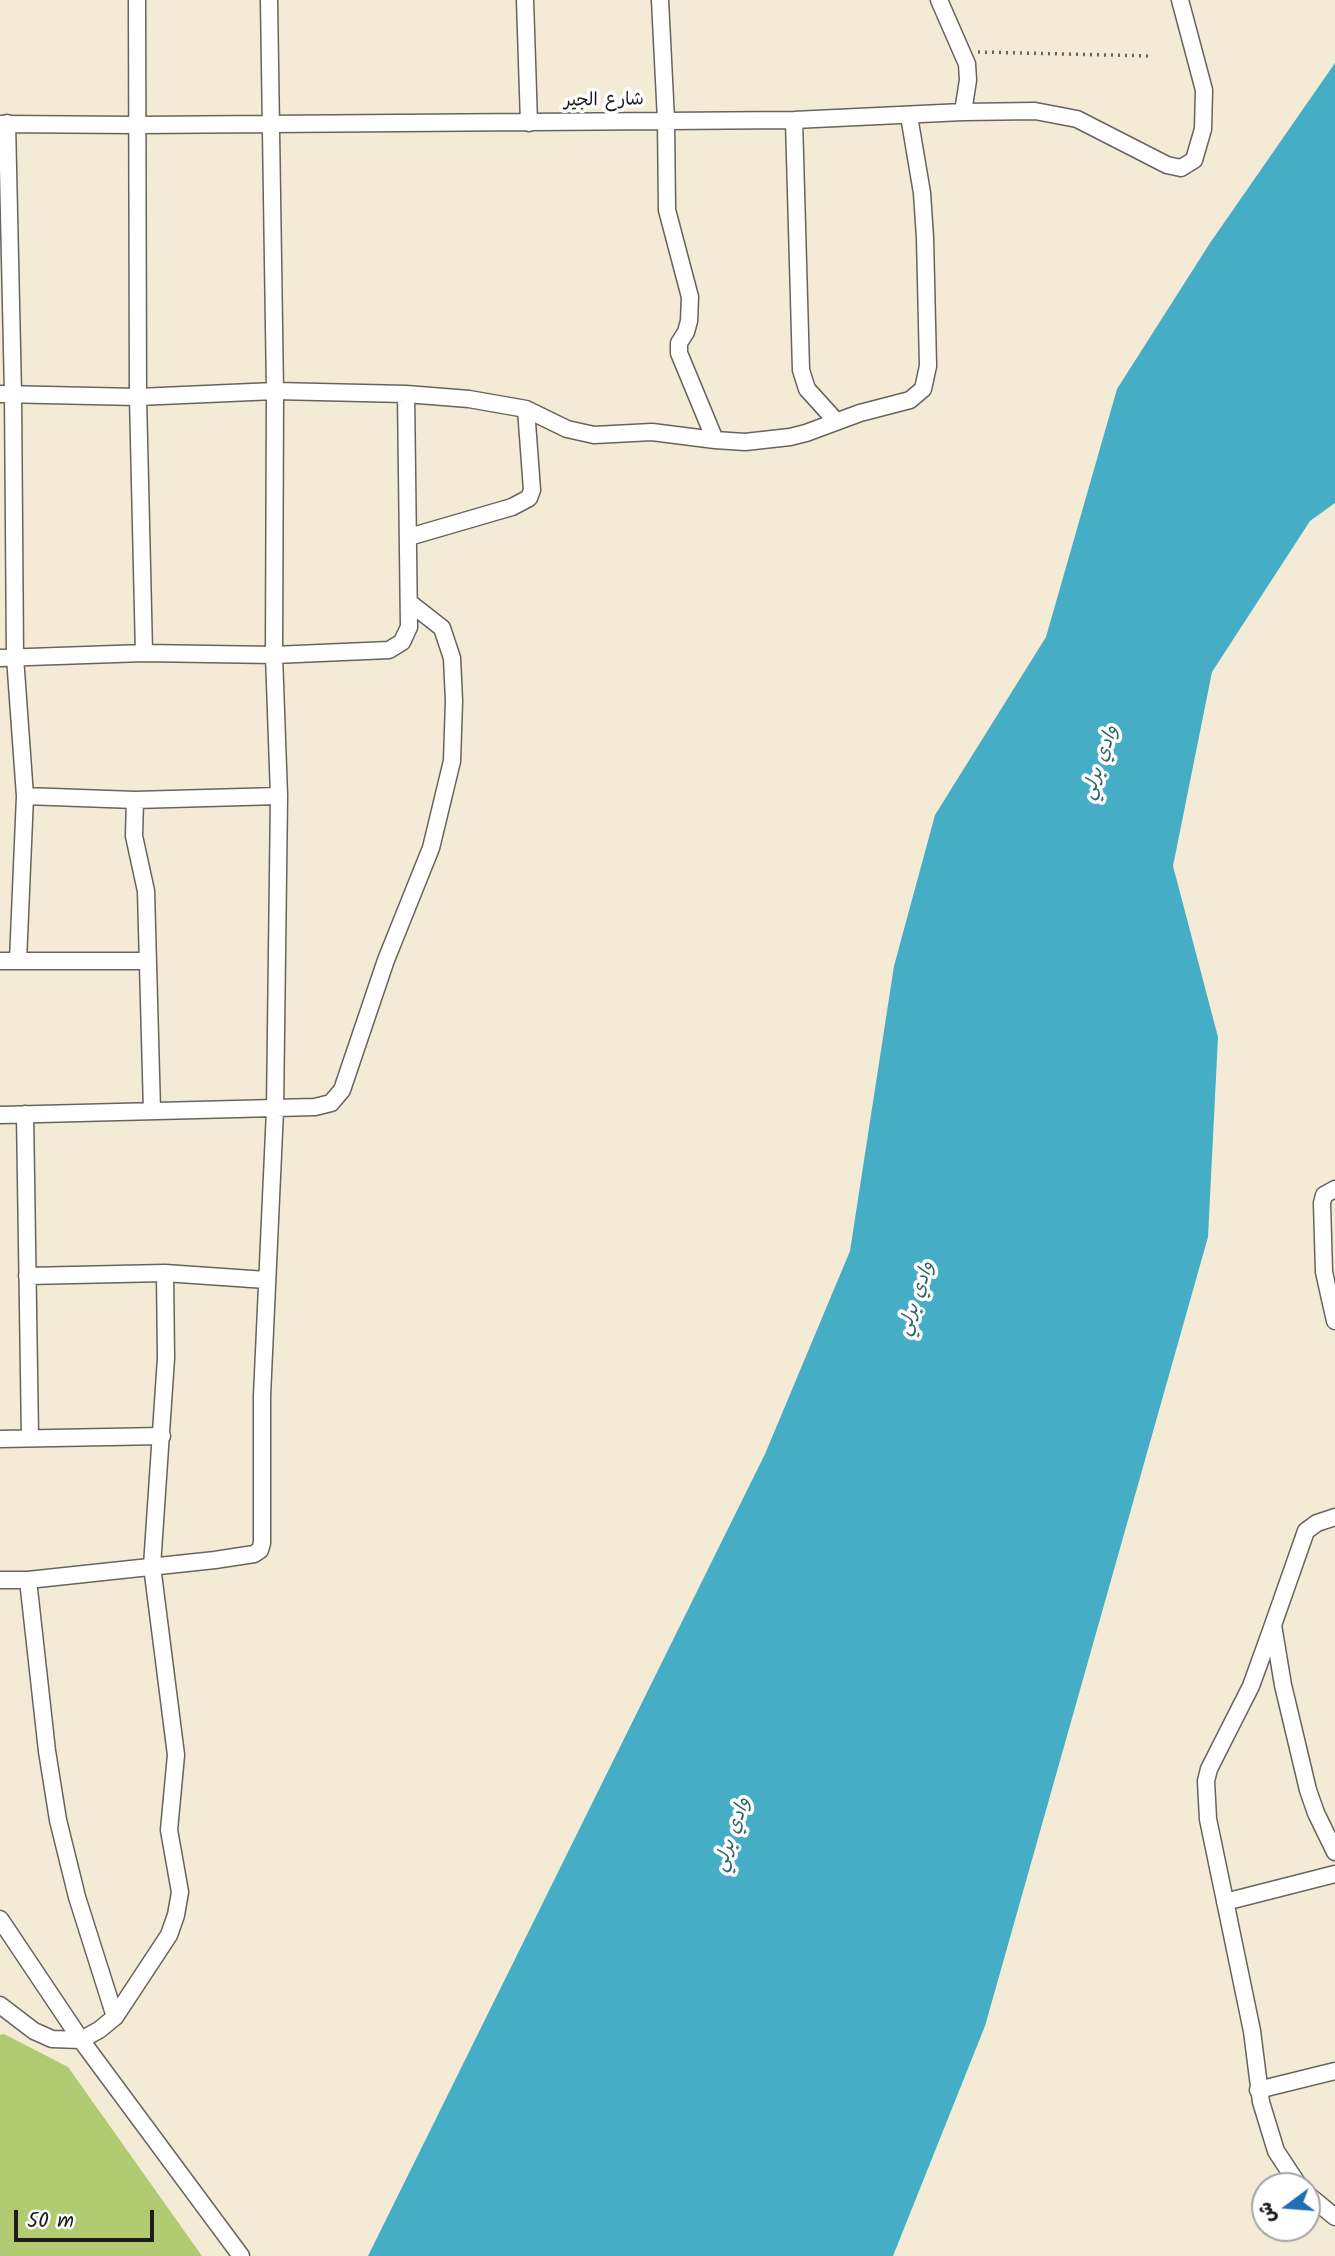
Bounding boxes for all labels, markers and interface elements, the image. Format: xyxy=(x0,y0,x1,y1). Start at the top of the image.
street label: شارع الجير xyxy=(564,91,644,113)
water label: وادي برلي xyxy=(1079,723,1125,803)
water label: وادي برلي xyxy=(895,1259,941,1339)
water label: وادي برلي xyxy=(711,1795,757,1875)
north arrow xyxy=(1251,2172,1321,2242)
scale bar xyxy=(18,2196,158,2240)
text: ش xyxy=(1250,2198,1285,2226)
text: 50 m xyxy=(27,2205,74,2238)

